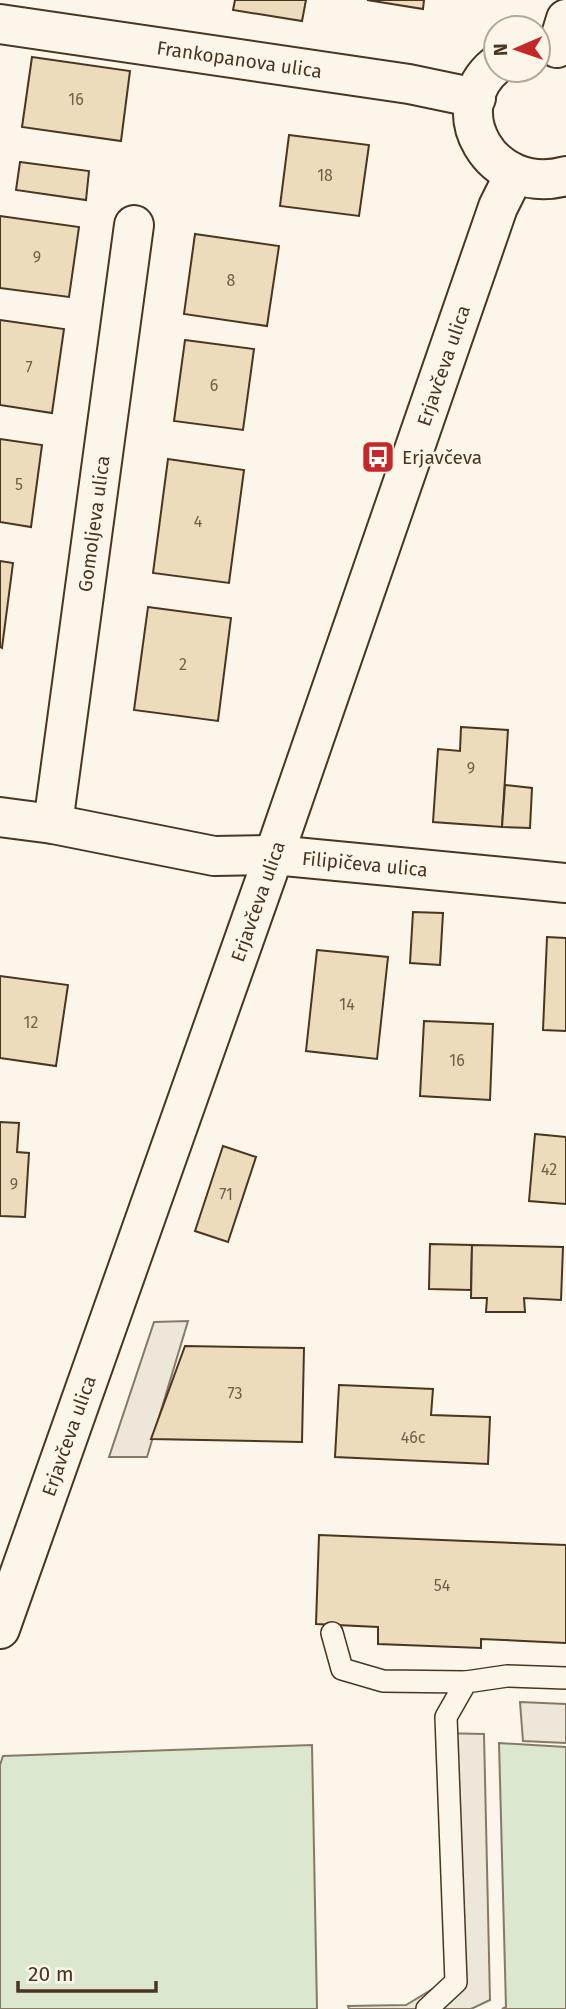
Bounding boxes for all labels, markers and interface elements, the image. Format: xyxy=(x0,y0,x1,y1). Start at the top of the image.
north arrow xyxy=(482,14,552,84)
street label: Frankopanova ulica xyxy=(155,36,324,83)
text: N xyxy=(489,43,512,56)
house number: 16 xyxy=(68,90,84,109)
house number: 18 xyxy=(317,166,333,185)
house number: 9 xyxy=(33,248,41,267)
house number: 8 xyxy=(227,271,236,290)
street label: Erjavčeva ulica xyxy=(412,302,475,429)
house number: 7 xyxy=(25,358,33,377)
house number: 6 xyxy=(210,376,218,395)
bus stop icon: Erjavčeva xyxy=(359,438,397,476)
place label: Erjavčeva xyxy=(402,446,482,469)
street label: Gomoljeva ulica xyxy=(73,454,115,593)
house number: 5 xyxy=(15,475,23,494)
house number: 4 xyxy=(194,512,203,531)
house number: 2 xyxy=(179,655,187,674)
house number: 9 xyxy=(467,759,475,778)
street label: Erjavčeva ulica xyxy=(226,838,290,965)
street label: Filipičeva ulica xyxy=(301,847,429,882)
house number: 14 xyxy=(339,995,355,1014)
house number: 12 xyxy=(24,1013,38,1032)
house number: 16 xyxy=(449,1051,465,1070)
house number: 42 xyxy=(541,1160,557,1179)
house number: 9 xyxy=(10,1175,18,1194)
house number: 71 xyxy=(219,1185,233,1204)
street label: Erjavčeva ulica xyxy=(37,1372,101,1499)
house number: 73 xyxy=(228,1384,242,1403)
house number: 46c xyxy=(401,1428,426,1447)
house number: 54 xyxy=(434,1576,451,1595)
scale bar xyxy=(18,1950,156,1994)
text: 20 m xyxy=(28,1961,74,1987)

